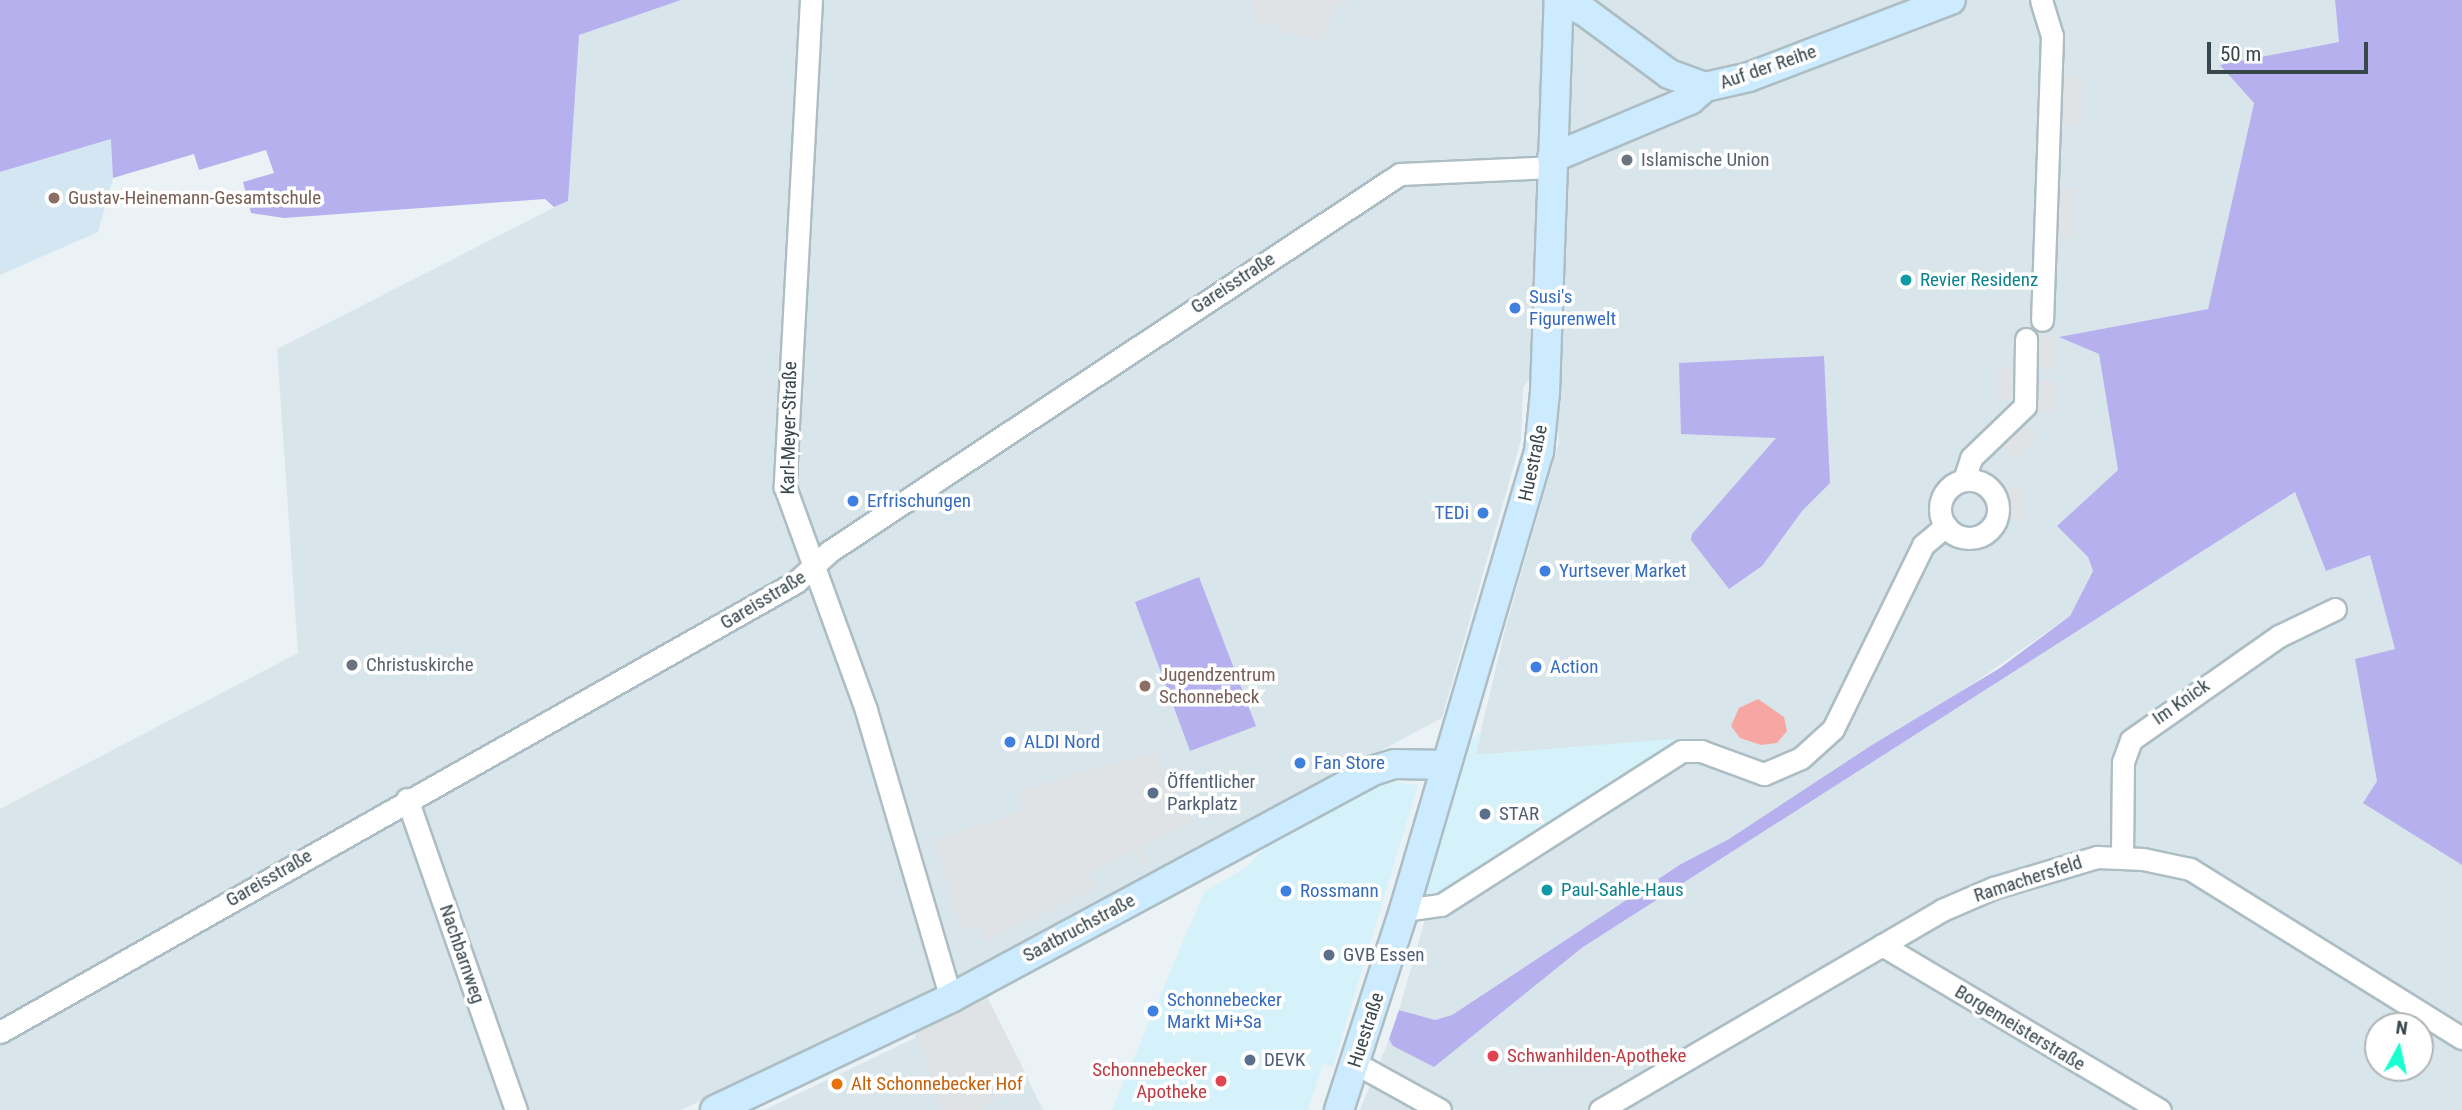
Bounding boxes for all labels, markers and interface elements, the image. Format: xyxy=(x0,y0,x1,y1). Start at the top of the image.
scale bar xyxy=(2210,28,2371,72)
street label: Auf der Reihe xyxy=(1717,40,1819,94)
text: 50 m xyxy=(2220,42,2261,66)
place label: Islamische Union xyxy=(1641,149,1769,171)
marker: Islamische Union xyxy=(1619,152,1635,168)
place label: Gustav-Heinemann-Gesamtschule xyxy=(68,187,321,209)
marker: Gustav-Heinemann-Gesamtschule xyxy=(46,190,62,206)
street label: Gareisstraße xyxy=(1187,247,1279,319)
place label: Revier Residenz xyxy=(1920,269,2038,291)
marker: Revier Residenz xyxy=(1898,272,1914,288)
place label: Susi's Figurenwelt xyxy=(1529,286,1616,330)
marker: Susi's Figurenwelt xyxy=(1507,300,1523,316)
street label: Karl-Meyer-Straße xyxy=(776,361,802,495)
street label: Huestraße xyxy=(1514,423,1552,503)
place label: Erfrischungen xyxy=(867,490,971,512)
marker: Erfrischungen xyxy=(845,493,861,509)
place label: TEDi xyxy=(1434,502,1469,524)
marker: TEDi xyxy=(1475,505,1491,521)
place label: Yurtsever Market xyxy=(1559,560,1686,582)
marker: Yurtsever Market xyxy=(1537,563,1553,579)
street label: Gareisstraße xyxy=(716,566,810,634)
place label: Christuskirche xyxy=(366,654,474,676)
place label: Action xyxy=(1550,656,1598,678)
marker: Christuskirche xyxy=(344,657,360,673)
marker: Action xyxy=(1528,659,1544,675)
place label: Jugendzentrum Schonnebeck xyxy=(1159,664,1275,708)
street label: Im Knick xyxy=(2148,674,2214,730)
marker: Jugendzentrum Schonnebeck xyxy=(1137,678,1153,694)
place label: ALDI Nord xyxy=(1024,731,1100,753)
marker: ALDI Nord xyxy=(1002,734,1018,750)
place label: Fan Store xyxy=(1314,752,1385,774)
marker: Fan Store xyxy=(1292,755,1308,771)
place label: Öffentlicher Parkplatz xyxy=(1167,771,1255,815)
marker: Öffentlicher Parkplatz xyxy=(1145,785,1161,801)
place label: STAR xyxy=(1499,803,1539,825)
marker: STAR xyxy=(1477,806,1493,822)
street label: Gareisstraße xyxy=(222,844,316,912)
street label: Ramachersfeld xyxy=(1971,851,2085,907)
place label: Paul-Sahle-Haus xyxy=(1561,879,1684,901)
place label: Rossmann xyxy=(1300,880,1379,902)
marker: Paul-Sahle-Haus xyxy=(1539,882,1555,898)
marker: Rossmann xyxy=(1278,883,1294,899)
street label: Saatbruchstraße xyxy=(1019,889,1139,967)
street label: Nachbarnweg xyxy=(434,902,490,1006)
place label: GVB Essen xyxy=(1343,944,1424,966)
marker: GVB Essen xyxy=(1321,947,1337,963)
street label: Borgemeisterstraße xyxy=(1951,980,2089,1076)
place label: Schonnebecker Markt Mi+Sa xyxy=(1167,989,1282,1033)
street label: Huestraße xyxy=(1343,990,1389,1070)
marker: Schonnebecker Markt Mi+Sa xyxy=(1145,1003,1161,1019)
north arrow xyxy=(2364,1012,2434,1082)
text: N xyxy=(2394,1015,2409,1040)
place label: Schwanhilden-Apotheke xyxy=(1507,1045,1686,1067)
marker: Schwanhilden-Apotheke xyxy=(1485,1048,1501,1064)
place label: DEVK xyxy=(1264,1049,1305,1071)
marker: DEVK xyxy=(1242,1052,1258,1068)
place label: Schonnebecker Apotheke xyxy=(1092,1059,1207,1103)
place label: Alt Schonnebecker Hof xyxy=(851,1073,1023,1095)
marker: Schonnebecker Apotheke xyxy=(1213,1073,1229,1089)
marker: Alt Schonnebecker Hof xyxy=(829,1076,845,1092)

